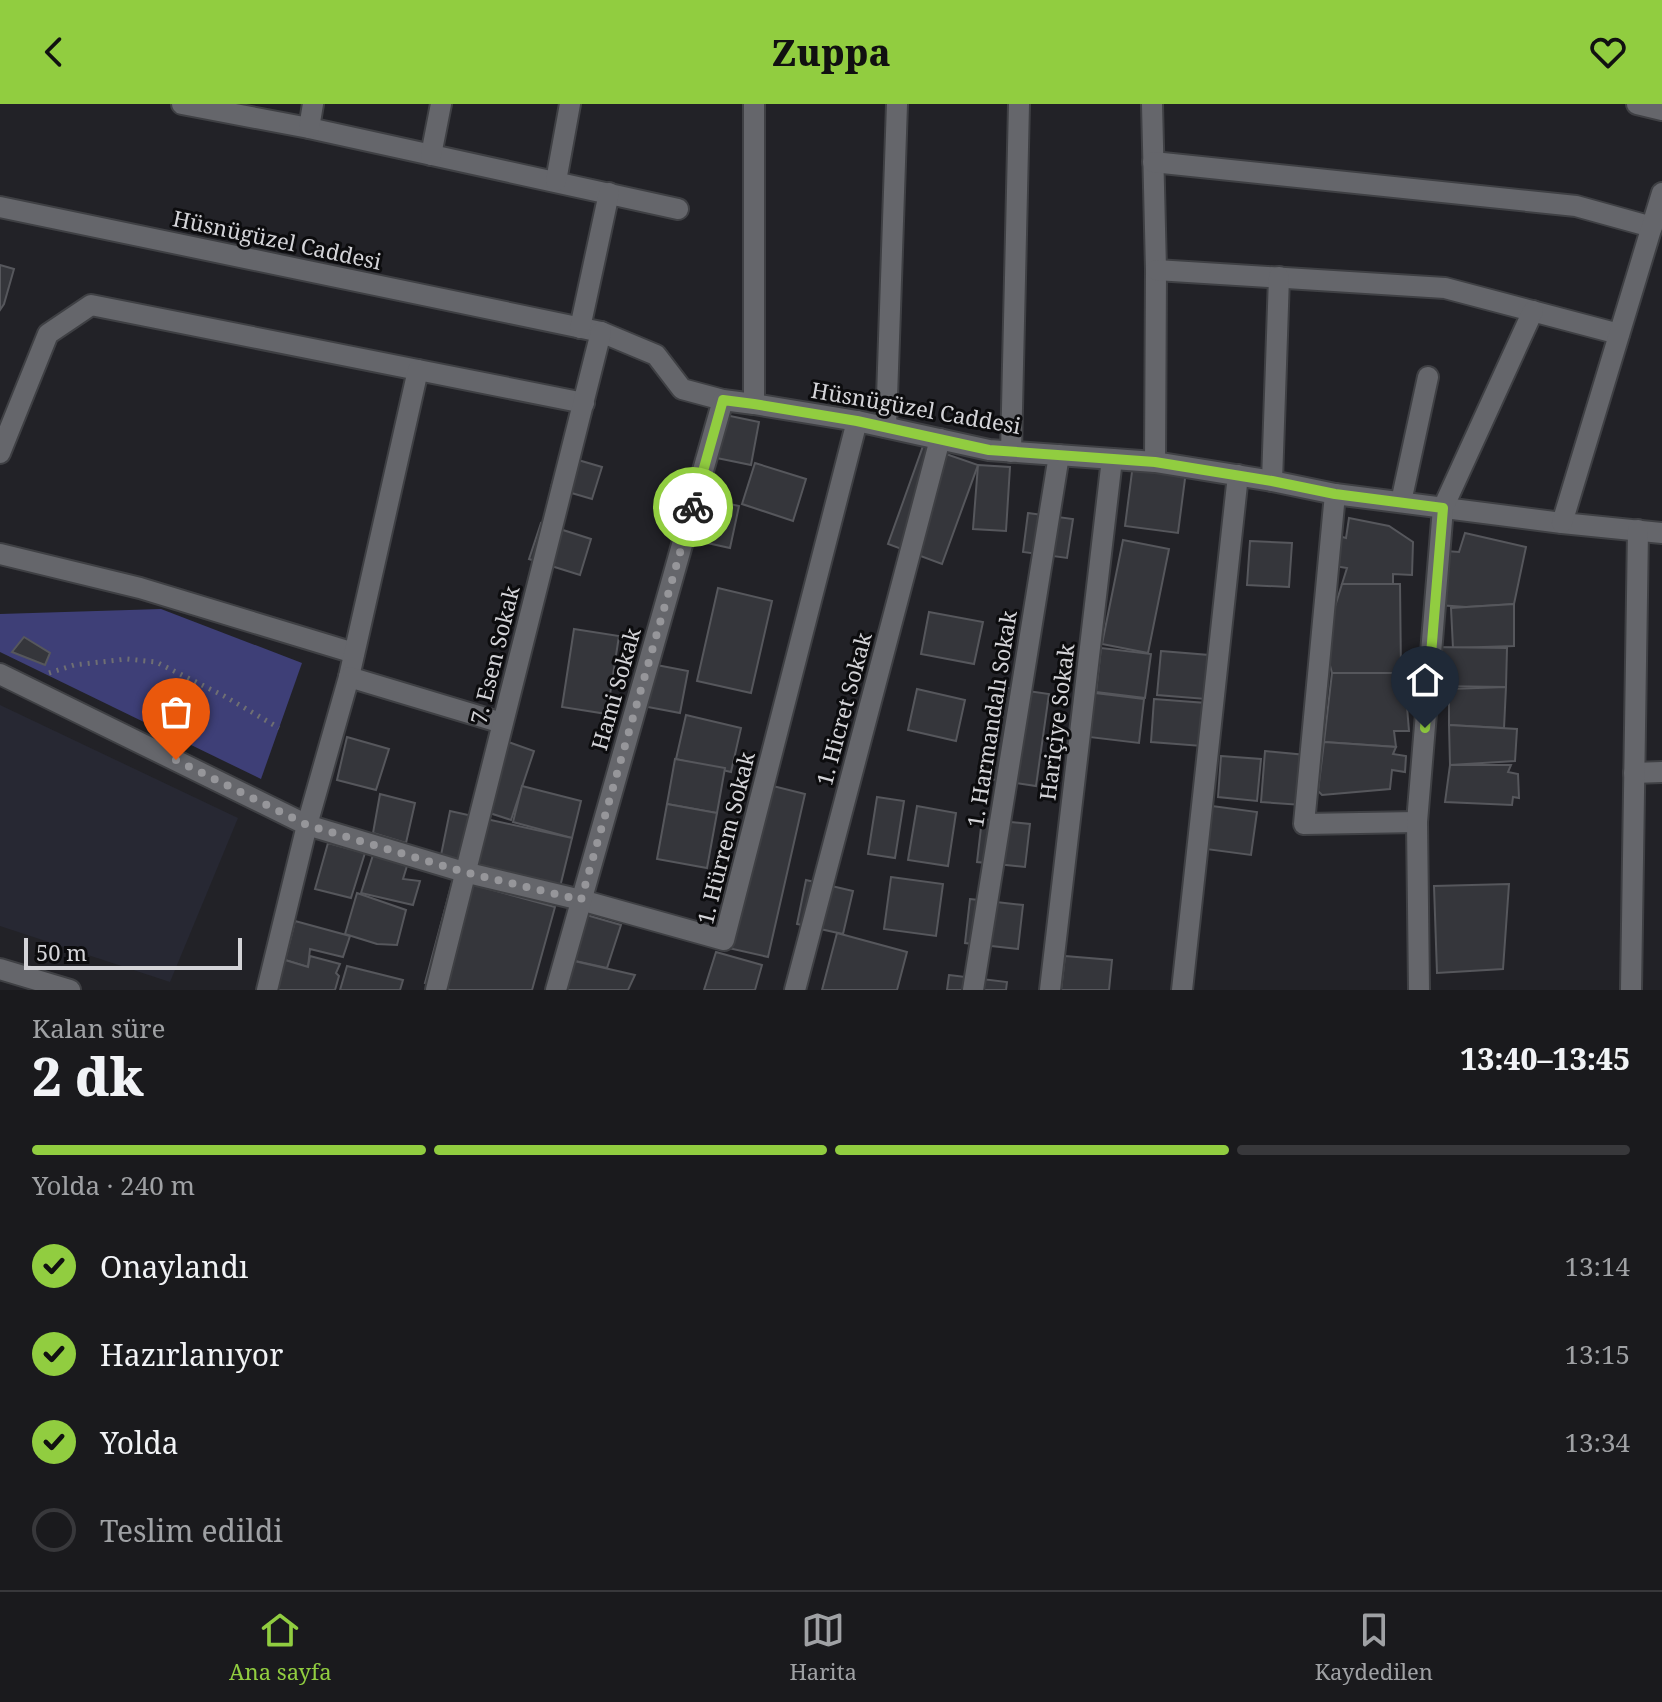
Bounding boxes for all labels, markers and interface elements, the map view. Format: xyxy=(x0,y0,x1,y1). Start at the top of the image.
text: Zuppa xyxy=(771,28,891,77)
icon: back xyxy=(32,30,76,74)
icon: heart xyxy=(1586,30,1630,74)
street label: Hüsnügüzel Caddesi xyxy=(170,202,384,276)
street label: Hüsnügüzel Caddesi xyxy=(809,374,1023,440)
courier xyxy=(653,467,733,547)
icon: bike xyxy=(671,485,715,529)
street label: 7. Esen Sokak xyxy=(462,582,526,727)
street label: 1. Harmandalı Sokak xyxy=(959,608,1023,830)
street label: Hami Sokak xyxy=(583,624,647,754)
street label: 1. Hicret Sokak xyxy=(808,629,878,789)
street label: Hariçiye Sokak xyxy=(1032,642,1081,802)
pin xyxy=(1391,646,1459,728)
icon: home xyxy=(1403,658,1447,702)
pin xyxy=(142,678,210,760)
icon: bag xyxy=(154,690,198,734)
street label: 1. Hürrem Sokak xyxy=(689,748,761,927)
scale bar xyxy=(24,934,242,970)
text: 50 m xyxy=(36,937,87,967)
text: Kalan süre xyxy=(32,1010,165,1046)
text: 13:40–13:45 xyxy=(1460,1038,1630,1079)
text: 2 dk xyxy=(32,1040,144,1111)
text: Yolda · 240 m xyxy=(32,1167,195,1203)
icon: check xyxy=(32,1244,76,1288)
text: Onaylandı xyxy=(100,1246,248,1287)
text: 13:14 xyxy=(1564,1248,1630,1284)
icon: check xyxy=(32,1332,76,1376)
text: Hazırlanıyor xyxy=(100,1334,283,1375)
text: 13:15 xyxy=(1564,1336,1630,1372)
icon: check xyxy=(32,1420,76,1464)
text: Yolda xyxy=(100,1422,179,1463)
text: 13:34 xyxy=(1564,1424,1630,1460)
text: Teslim edildi xyxy=(100,1510,283,1551)
tab: Ana sayfa xyxy=(229,1608,332,1686)
tab: Harita xyxy=(789,1608,857,1686)
tab: Kaydedilen xyxy=(1315,1608,1433,1686)

